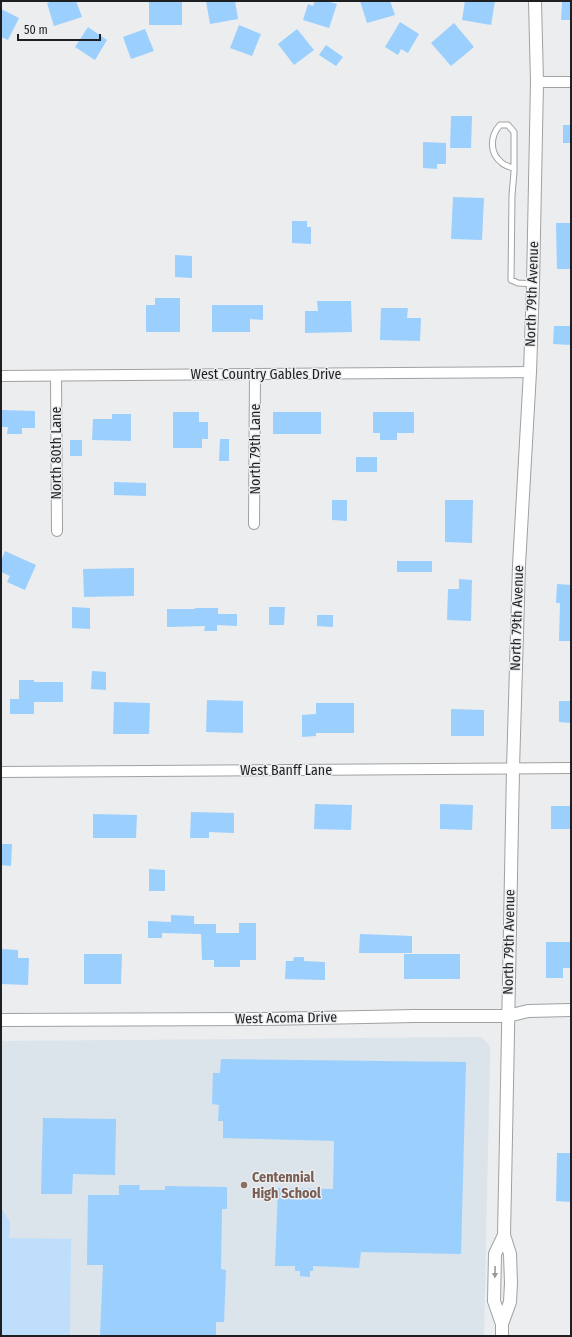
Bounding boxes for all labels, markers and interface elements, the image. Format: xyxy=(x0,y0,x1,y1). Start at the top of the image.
scale bar xyxy=(18,16,100,42)
text: 50 m xyxy=(24,23,48,37)
street label: North 79th Avenue xyxy=(522,241,542,347)
street label: West Country Gables Drive xyxy=(191,366,341,383)
street label: North 79th Lane xyxy=(247,404,264,494)
street label: North 80th Lane xyxy=(48,407,65,499)
street label: North 79th Avenue xyxy=(507,565,527,671)
street label: West Banff Lane xyxy=(240,762,332,779)
street label: North 79th Avenue xyxy=(500,889,518,995)
street label: West Acoma Drive xyxy=(235,1009,337,1027)
place label: Centennial High School xyxy=(252,1169,321,1202)
marker: Centennial High School xyxy=(239,1180,249,1190)
one-way arrow xyxy=(492,1266,498,1279)

